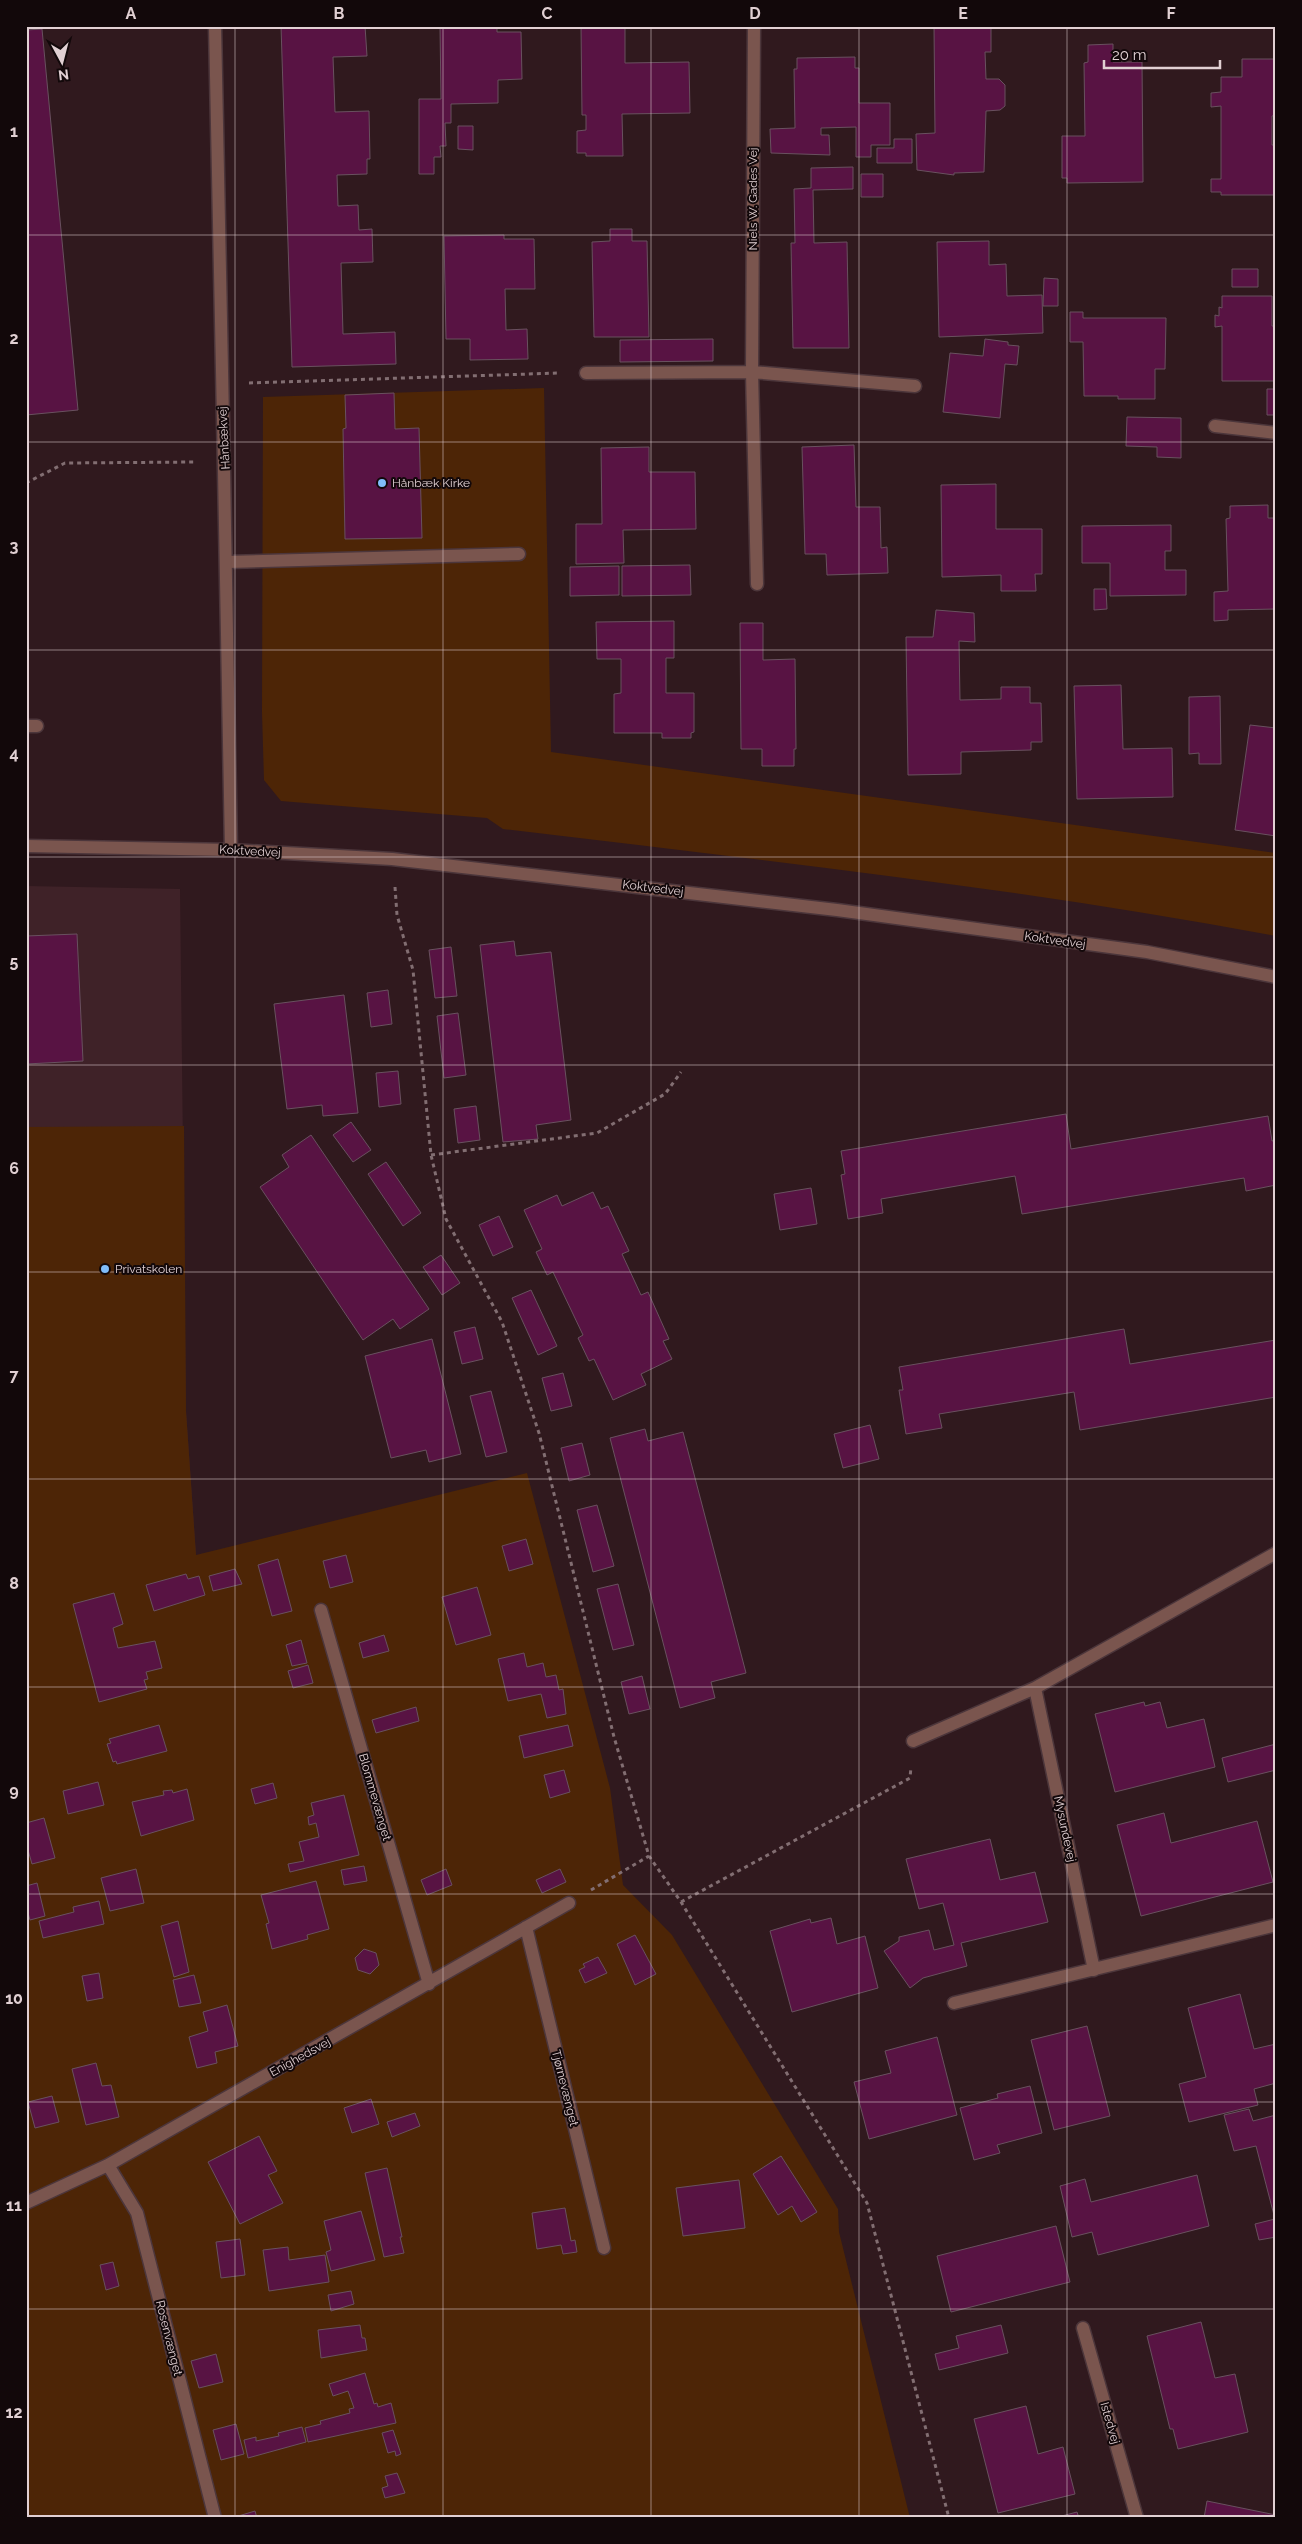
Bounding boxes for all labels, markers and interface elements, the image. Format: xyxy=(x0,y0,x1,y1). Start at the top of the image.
text: A xyxy=(126,4,137,23)
text: B xyxy=(334,4,345,23)
text: C xyxy=(542,4,553,23)
text: D xyxy=(749,4,761,23)
text: E xyxy=(958,4,968,23)
text: F xyxy=(1166,4,1176,23)
north arrow xyxy=(38,38,88,88)
scale bar xyxy=(1104,38,1221,70)
text: 20 m xyxy=(1112,46,1147,64)
text: N xyxy=(57,66,70,83)
text: 1 xyxy=(10,122,18,141)
street label: Niels W. Gades Vej xyxy=(746,148,760,250)
text: 2 xyxy=(9,329,19,348)
street label: Hånbækvej xyxy=(215,406,233,470)
place label: Hånbæk Kirke xyxy=(392,476,470,490)
marker: Hånbæk Kirke xyxy=(376,477,388,489)
text: 3 xyxy=(10,537,19,556)
text: 4 xyxy=(9,744,19,763)
street label: Koktvedvej xyxy=(219,842,281,860)
street label: Koktvedvej xyxy=(622,877,684,899)
street label: Koktvedvej xyxy=(1024,929,1086,951)
text: 5 xyxy=(10,952,19,971)
text: 6 xyxy=(9,1159,19,1178)
place label: Privatskolen xyxy=(115,1262,182,1276)
marker: Privatskolen xyxy=(99,1263,111,1275)
text: 7 xyxy=(10,1366,19,1385)
text: 8 xyxy=(9,1574,19,1593)
street label: Blommevænget xyxy=(356,1752,394,1842)
text: 9 xyxy=(9,1781,19,1800)
street label: Mysundevej xyxy=(1051,1795,1079,1863)
text: 10 xyxy=(5,1989,23,2008)
street label: Enighedsvej xyxy=(267,2035,333,2079)
street label: Tjørnevænget xyxy=(549,2048,581,2128)
text: 11 xyxy=(6,2196,22,2215)
street label: Rosenvænget xyxy=(153,2299,185,2377)
street label: Istedvej xyxy=(1097,2400,1123,2446)
text: 12 xyxy=(6,2403,22,2422)

